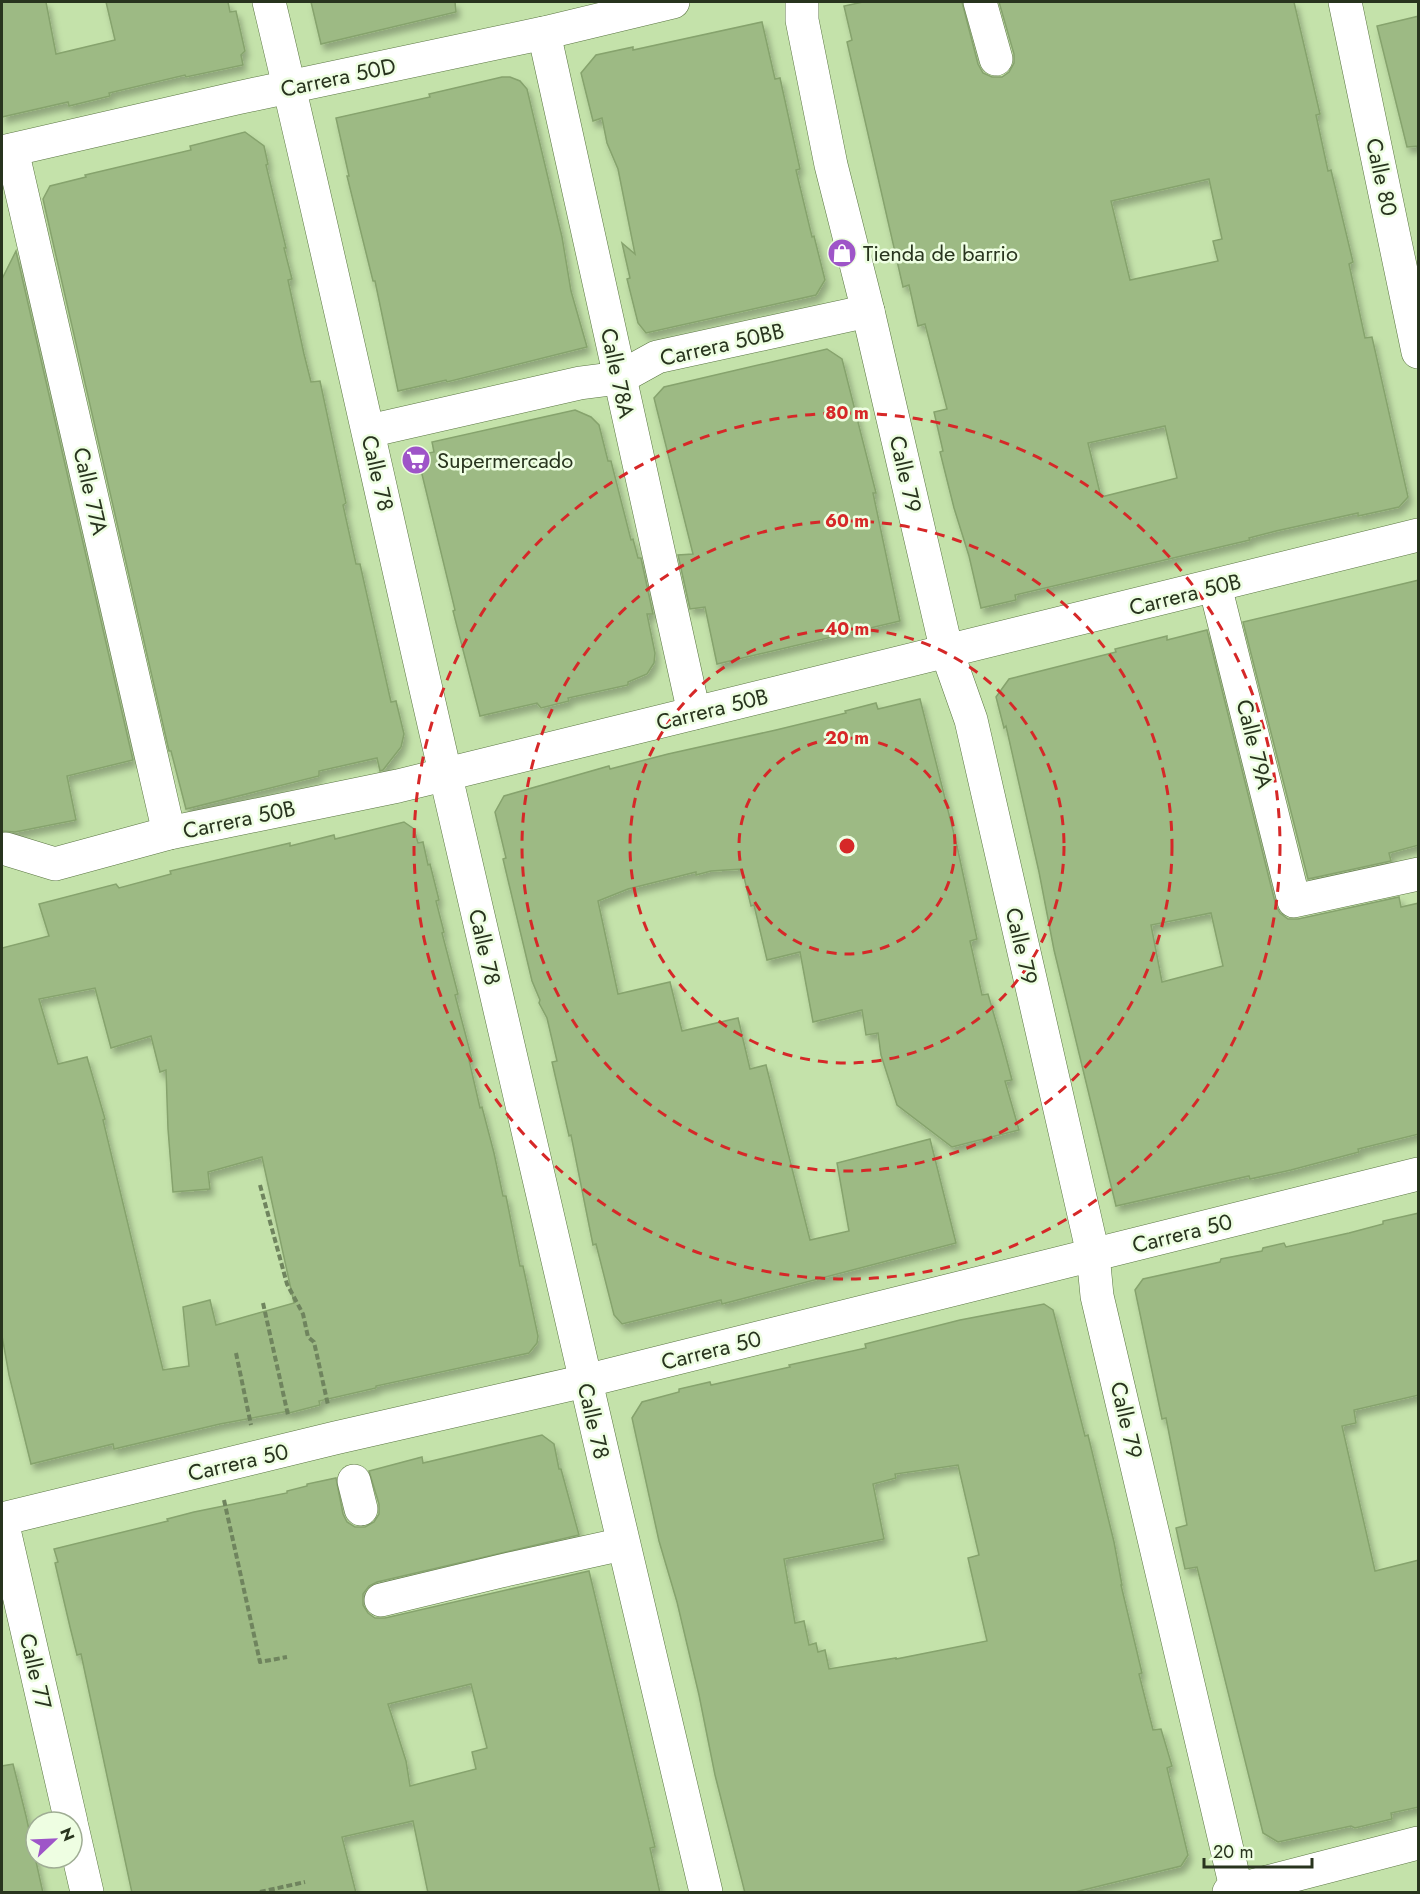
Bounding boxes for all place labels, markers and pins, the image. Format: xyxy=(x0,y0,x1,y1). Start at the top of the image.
shop icon: Tienda de barrio xyxy=(826,237,858,269)
place label: Tienda de barrio xyxy=(863,237,1018,269)
supermarket icon: Supermercado xyxy=(400,444,432,476)
place label: Supermercado xyxy=(437,444,573,476)
centre of rings xyxy=(837,836,857,856)

